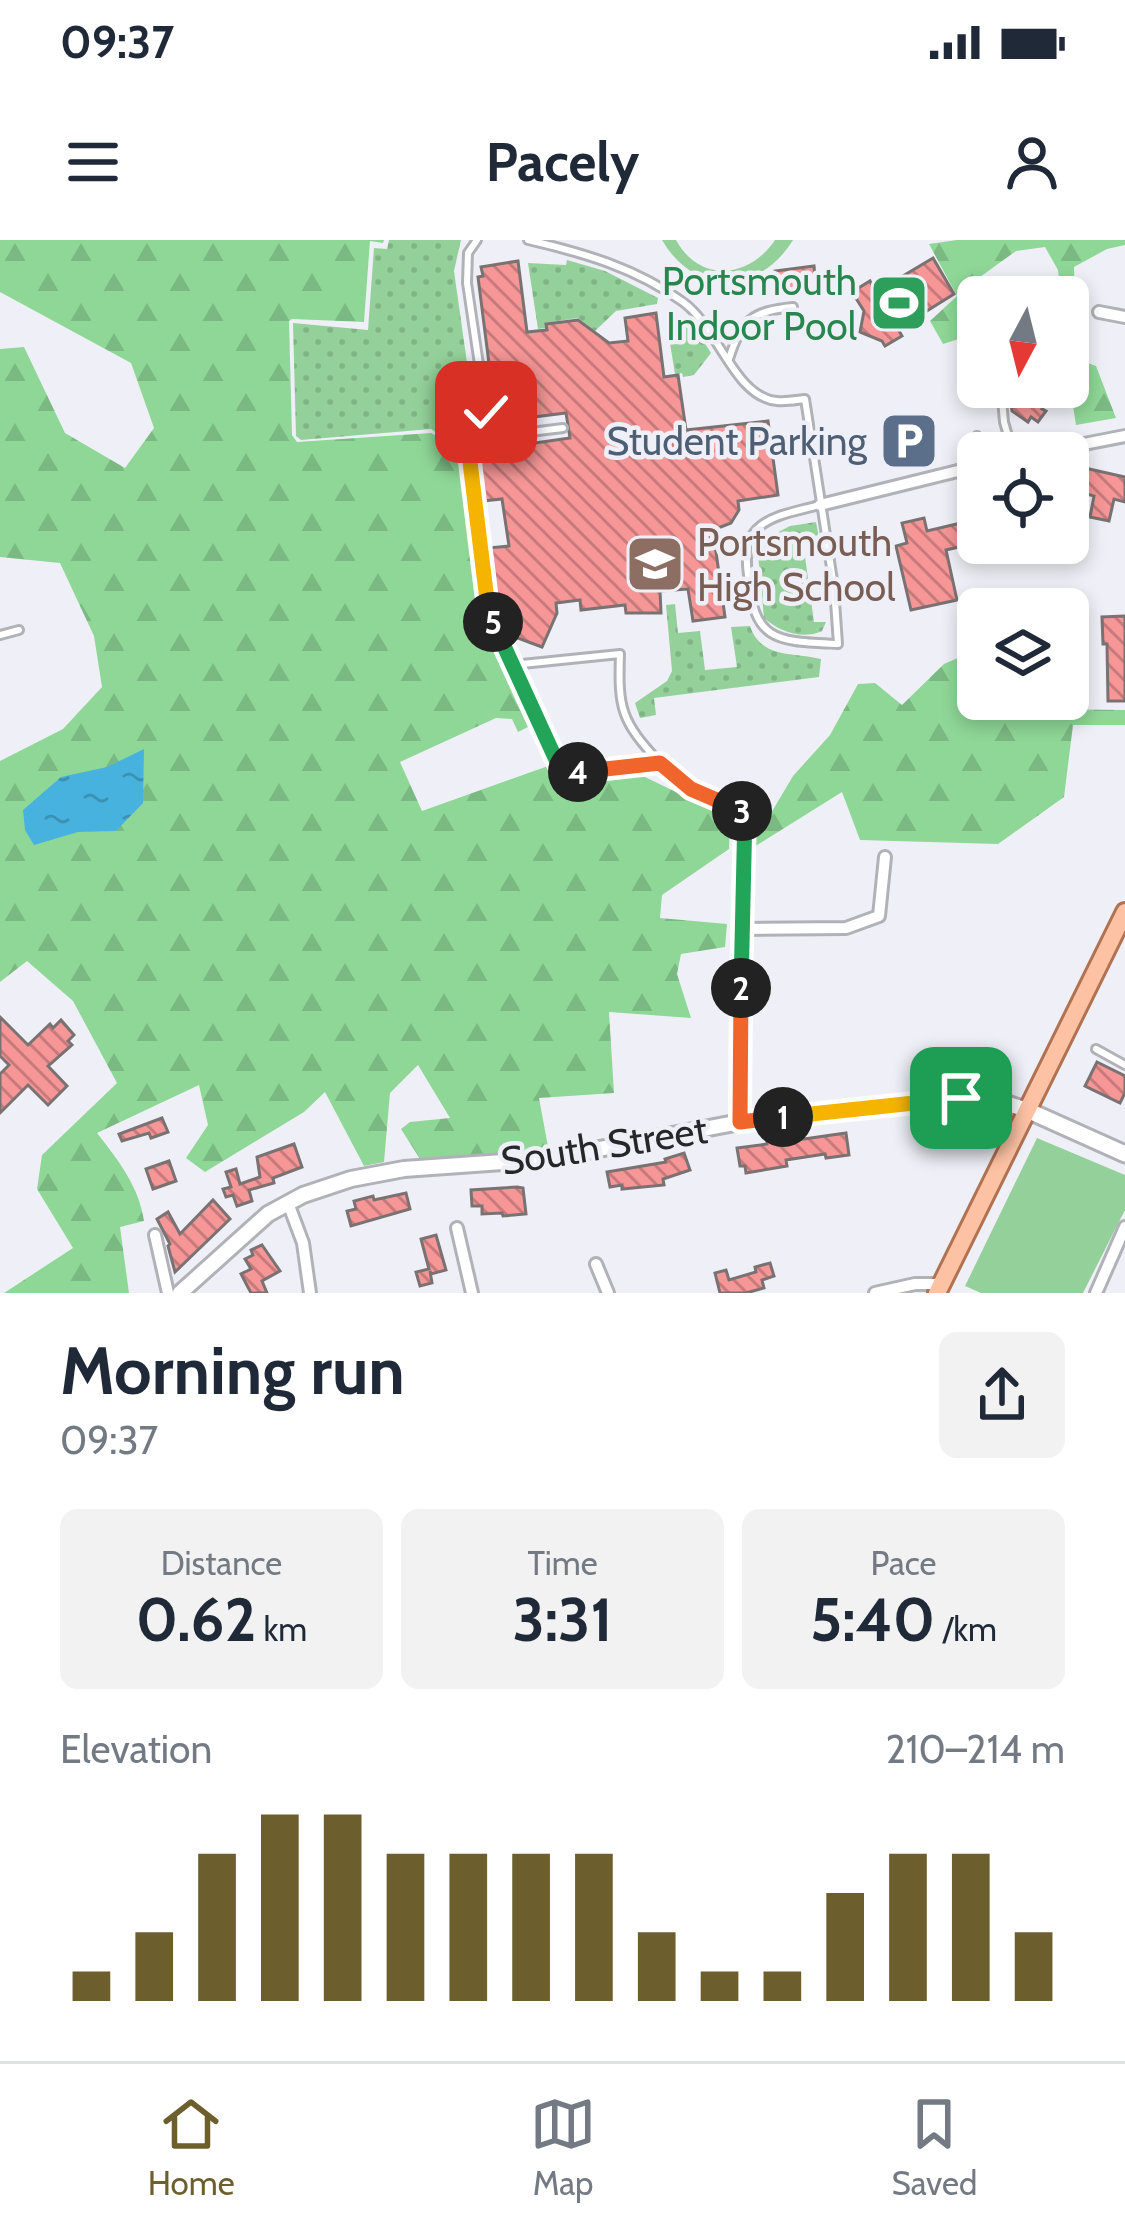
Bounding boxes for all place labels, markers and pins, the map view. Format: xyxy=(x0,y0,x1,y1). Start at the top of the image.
place label: Portsmouth Indoor Pool xyxy=(662,257,857,350)
sports icon: Portsmouth Indoor Pool xyxy=(868,272,930,334)
pin xyxy=(435,361,537,463)
parking icon: Student Parking xyxy=(878,410,940,472)
place label: Student Parking xyxy=(606,417,868,465)
place label: Portsmouth High School xyxy=(697,518,896,611)
school or university icon: Portsmouth High School xyxy=(624,533,686,595)
pin: 5 xyxy=(463,592,523,652)
pin: 4 xyxy=(548,742,608,802)
pin: 3 xyxy=(712,781,772,841)
pin: 2 xyxy=(711,958,771,1018)
pin xyxy=(910,1047,1012,1149)
pin: 1 xyxy=(753,1087,813,1147)

